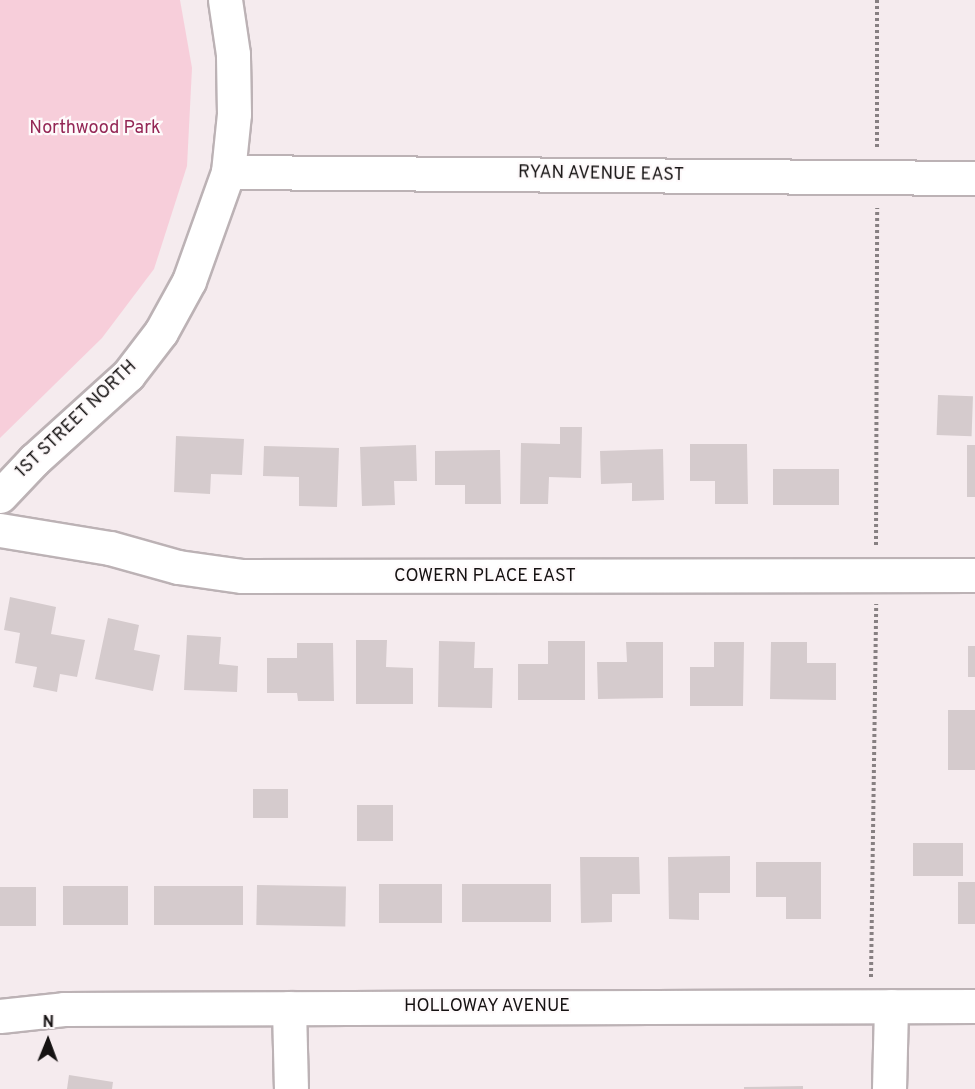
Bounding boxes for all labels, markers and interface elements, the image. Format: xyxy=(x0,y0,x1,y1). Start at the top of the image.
park label: Northwood Park xyxy=(29,118,161,140)
street label: RYAN AVENUE EAST xyxy=(517,163,685,187)
street label: 1ST STREET NORTH xyxy=(12,356,142,484)
street label: COWERN PLACE EAST xyxy=(394,566,576,588)
street label: HOLLOWAY AVENUE xyxy=(403,996,571,1018)
north arrow xyxy=(18,1011,78,1071)
text: N xyxy=(42,1013,54,1033)

